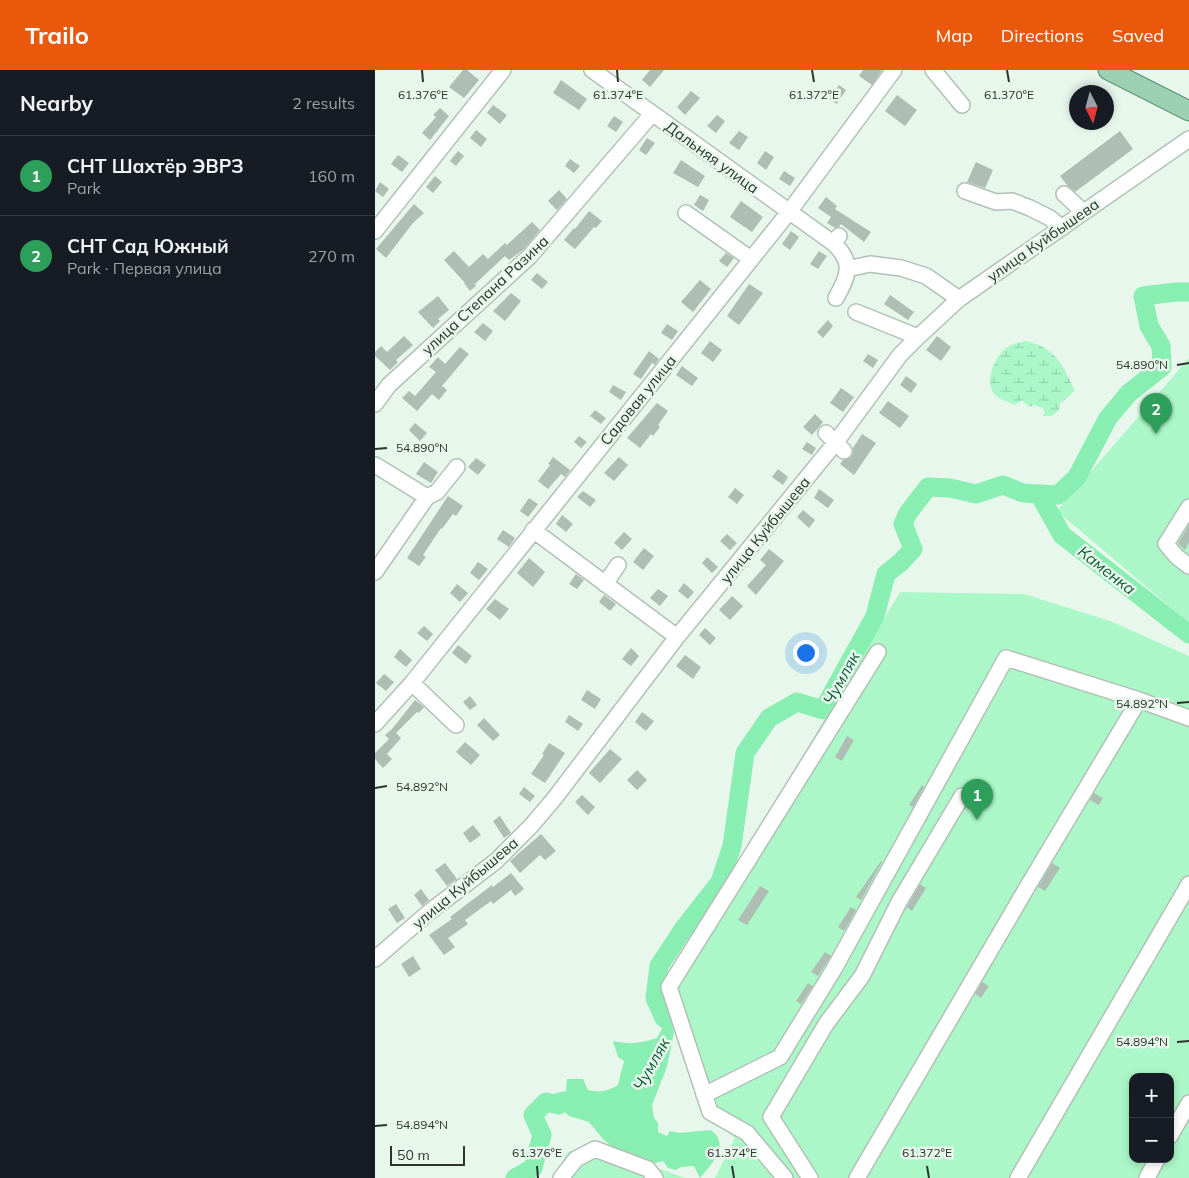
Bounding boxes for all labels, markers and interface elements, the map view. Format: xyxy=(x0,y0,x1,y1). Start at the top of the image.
text: Trailo xyxy=(25,20,89,50)
text: Map xyxy=(936,24,973,47)
text: Directions xyxy=(1001,24,1084,47)
text: Saved xyxy=(1112,24,1164,47)
north arrow xyxy=(1069,85,1114,130)
text: 61.376°E xyxy=(398,87,448,102)
text: 61.374°E xyxy=(593,87,643,102)
text: 61.372°E xyxy=(789,87,839,102)
text: 61.370°E xyxy=(984,87,1034,102)
text: Nearby xyxy=(20,90,93,116)
text: 2 results xyxy=(292,93,355,113)
street label: Дальняя улица xyxy=(661,117,763,197)
text: СНТ Шахтёр ЭВРЗ xyxy=(67,154,244,178)
text: 1 xyxy=(31,166,41,186)
text: 160 m xyxy=(308,166,355,186)
text: Park xyxy=(67,178,101,198)
street label: улица Куйбышева xyxy=(983,194,1103,286)
street label: улица Степана Разина xyxy=(418,231,552,359)
text: СНТ Сад Южный xyxy=(67,234,229,258)
text: 2 xyxy=(31,246,41,266)
text: 270 m xyxy=(308,246,355,266)
text: Park · Первая улица xyxy=(67,258,222,278)
street label: Садовая улица xyxy=(596,351,680,449)
text: 54.890°N xyxy=(1116,357,1168,372)
pin: 2 xyxy=(1140,393,1172,434)
text: 54.890°N xyxy=(396,440,448,455)
street label: улица Куйбышева xyxy=(716,473,814,587)
water label: Каменка xyxy=(1074,541,1140,599)
your location xyxy=(793,640,819,666)
water label: Чумляк xyxy=(818,648,864,708)
text: 54.892°N xyxy=(1116,696,1168,711)
text: 54.892°N xyxy=(396,779,448,794)
pin: 1 xyxy=(961,779,993,820)
street label: улица Куйбышева xyxy=(408,833,522,933)
water label: Чумляк xyxy=(628,1034,674,1094)
text: 54.894°N xyxy=(1116,1034,1168,1049)
map controls xyxy=(1129,1073,1174,1163)
button: + xyxy=(1129,1073,1174,1118)
text: 54.894°N xyxy=(396,1117,448,1132)
button: − xyxy=(1129,1118,1174,1163)
scale bar xyxy=(390,1143,465,1166)
text: 61.376°E xyxy=(512,1145,562,1160)
text: 61.374°E xyxy=(707,1145,757,1160)
text: 61.372°E xyxy=(902,1145,952,1160)
text: 50 m xyxy=(397,1146,430,1164)

